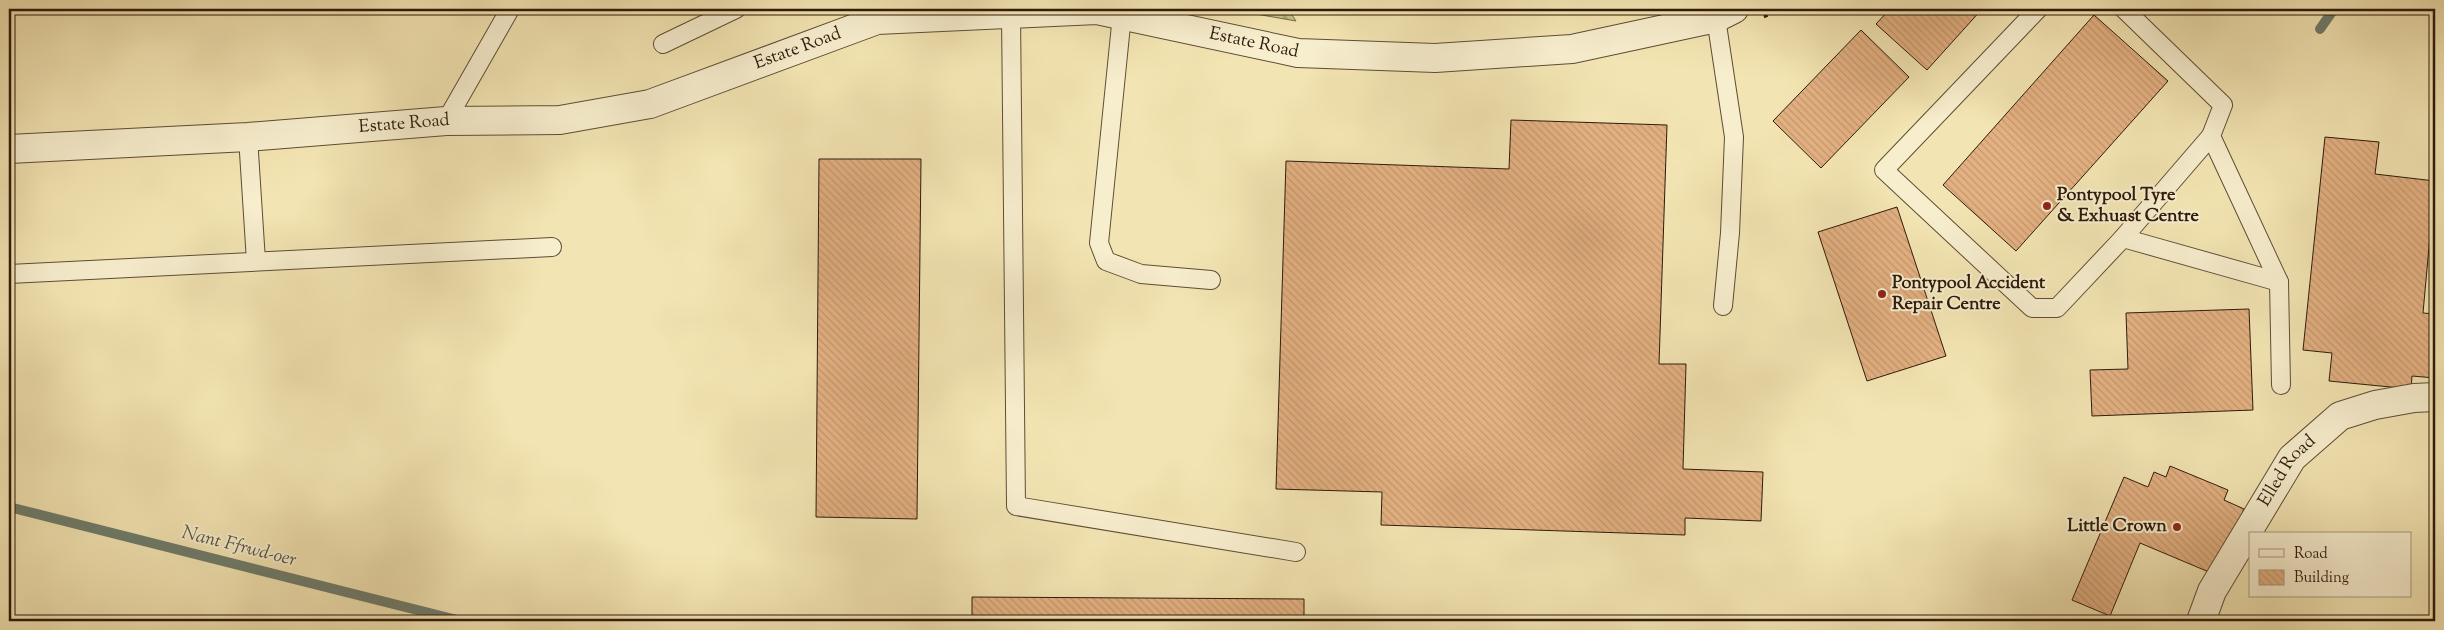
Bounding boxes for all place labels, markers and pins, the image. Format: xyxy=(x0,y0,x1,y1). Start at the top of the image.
place label: Pontypool Tyre & Exhuast Centre xyxy=(2057,183,2199,230)
marker: Pontypool Tyre & Exhuast Centre xyxy=(2041,200,2053,212)
place label: Pontypool Accident Repair Centre xyxy=(1892,271,2046,318)
marker: Pontypool Accident Repair Centre xyxy=(1876,288,1888,300)
place label: Little Crown xyxy=(2067,514,2167,540)
marker: Little Crown xyxy=(2171,521,2183,533)

